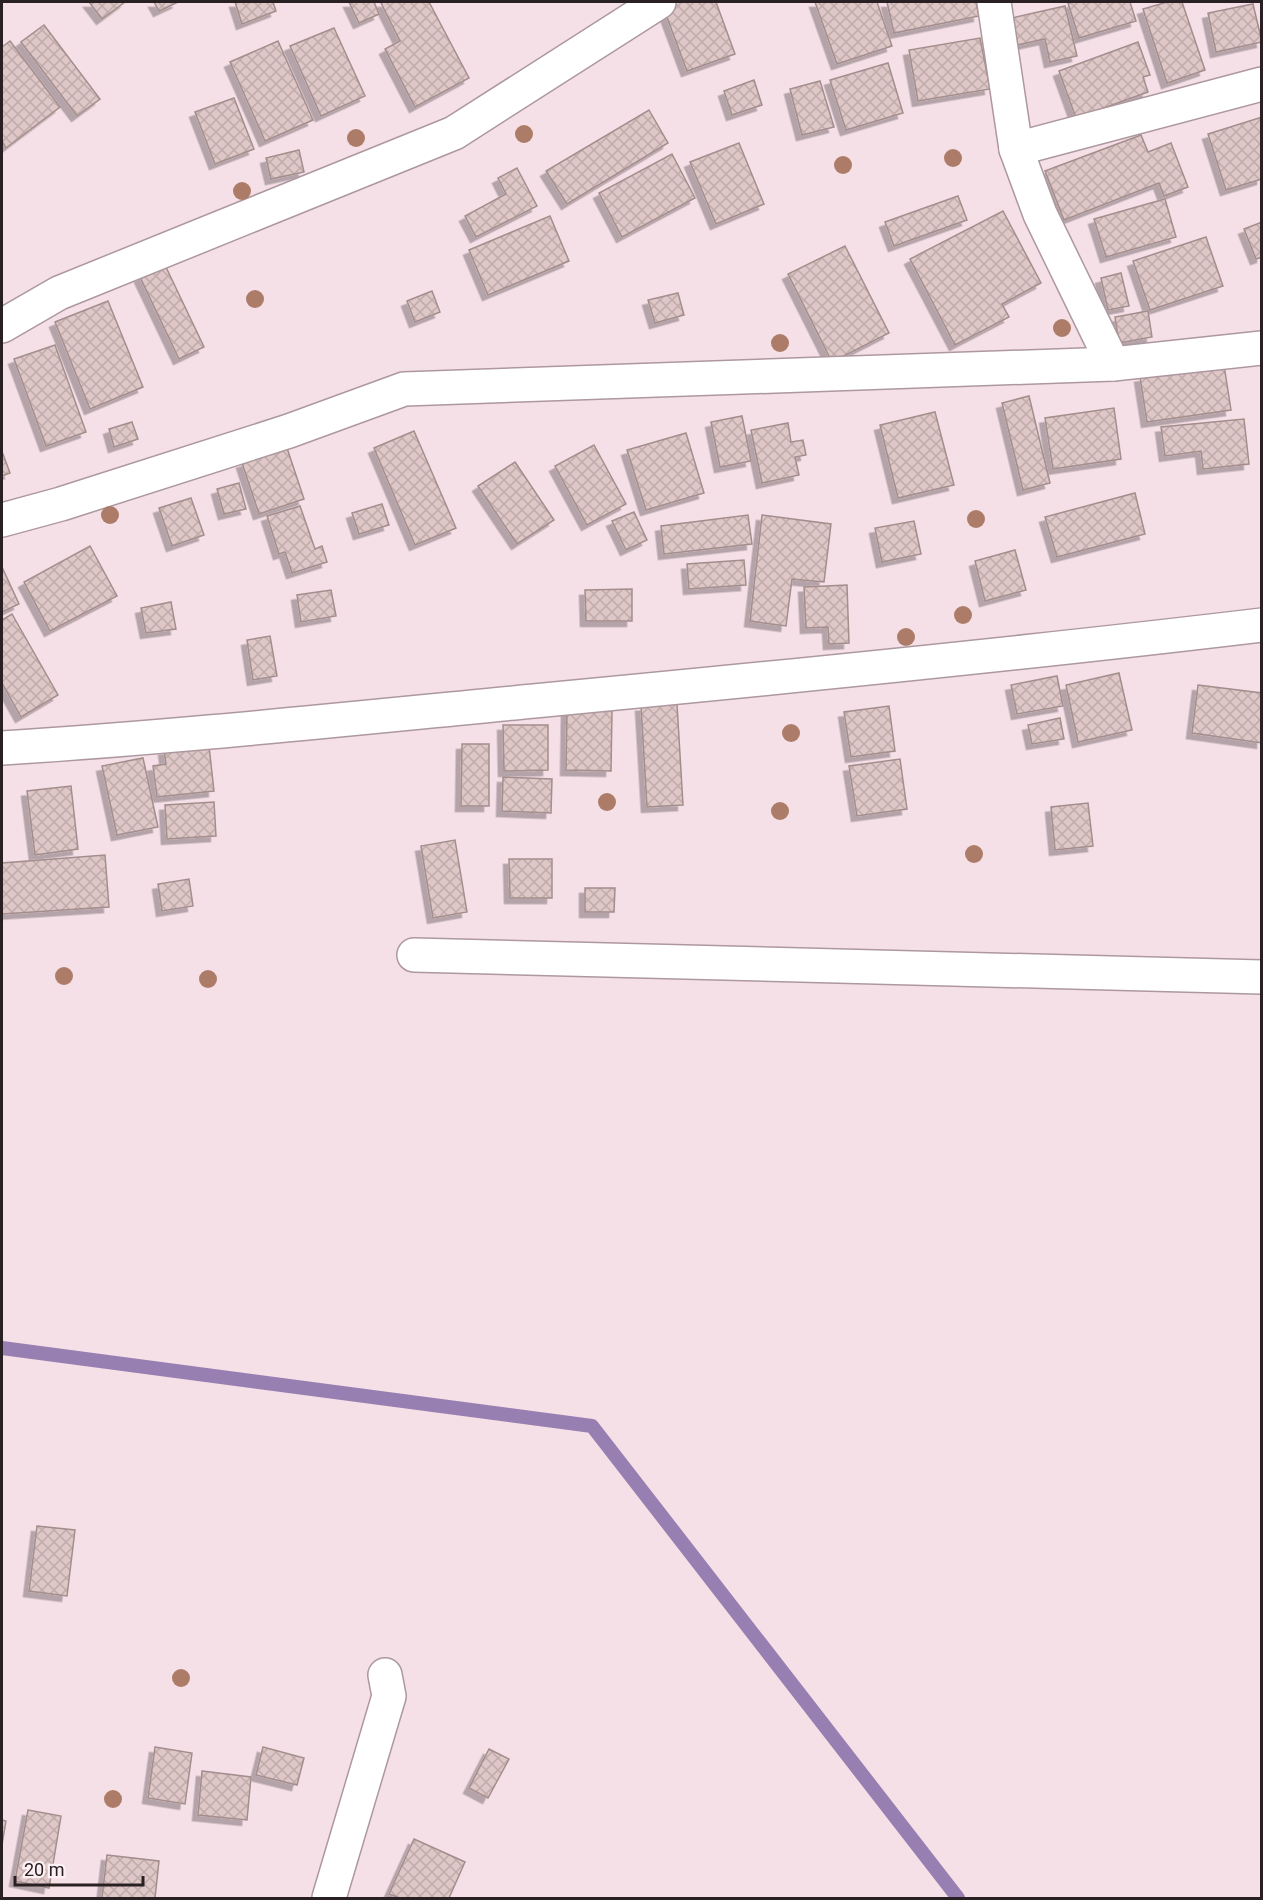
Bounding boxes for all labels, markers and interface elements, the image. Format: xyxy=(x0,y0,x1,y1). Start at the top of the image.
scale bar xyxy=(15,1849,142,1887)
text: 20 m xyxy=(24,1859,64,1880)

